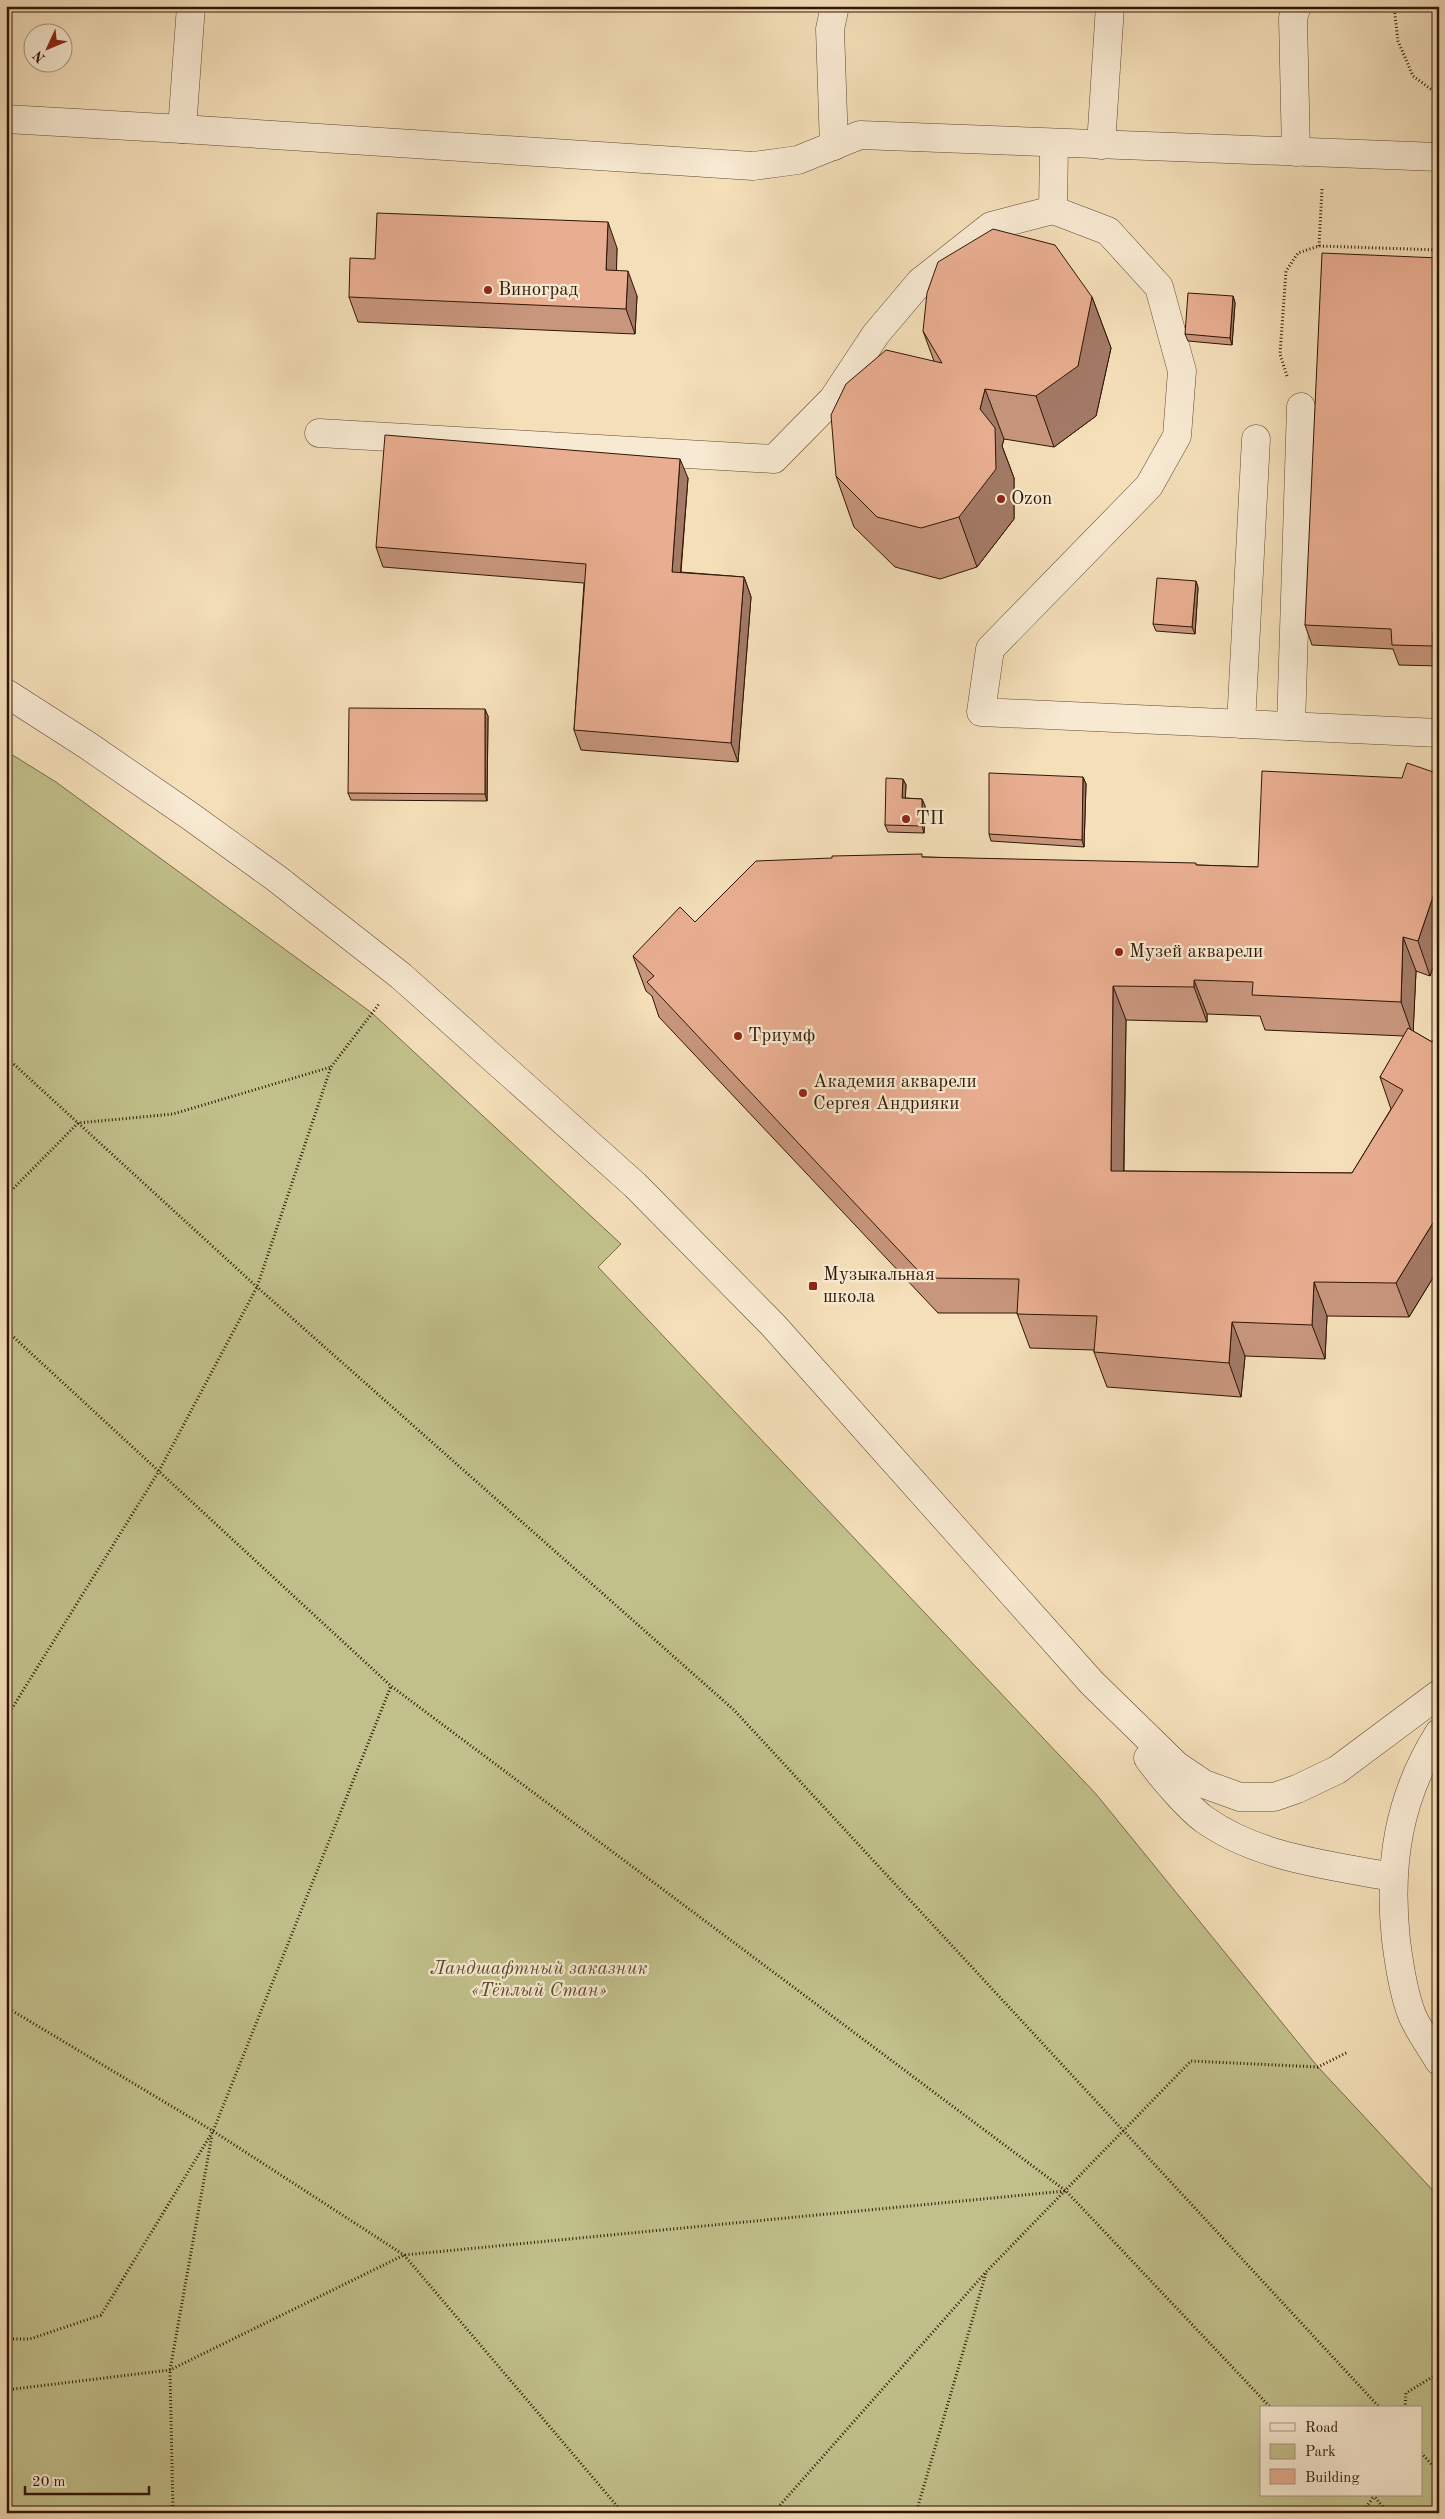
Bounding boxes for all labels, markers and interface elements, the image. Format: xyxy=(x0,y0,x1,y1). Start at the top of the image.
north arrow xyxy=(22,22,72,72)
text: N xyxy=(30,47,48,65)
place label: Виноград xyxy=(498,281,579,300)
marker: Виноград xyxy=(482,284,494,296)
place label: Ozon xyxy=(1011,490,1052,509)
marker: Ozon xyxy=(995,493,1007,505)
place label: ТП xyxy=(916,810,945,829)
marker: ТП xyxy=(900,813,912,825)
place label: Музей акварели xyxy=(1129,943,1263,962)
marker: Музей акварели xyxy=(1113,946,1125,958)
place label: Триумф xyxy=(748,1027,815,1046)
marker: Триумф xyxy=(732,1030,744,1042)
place label: Академия акварели Сергея Андрияки xyxy=(813,1073,977,1114)
marker: Академия акварели Сергея Андрияки xyxy=(797,1087,809,1099)
place label: Музыкальная школа xyxy=(823,1266,935,1307)
marker: Музыкальная школа xyxy=(807,1280,819,1292)
park label: Ландшафтный заказник «Тёплый Стан» xyxy=(430,1960,648,2001)
legend xyxy=(1260,2406,1422,2496)
text: Road xyxy=(1305,2421,1339,2436)
text: Park xyxy=(1305,2445,1336,2460)
scale bar xyxy=(25,2464,149,2496)
text: Building xyxy=(1305,2471,1360,2486)
text: 20 m xyxy=(32,2475,66,2490)

